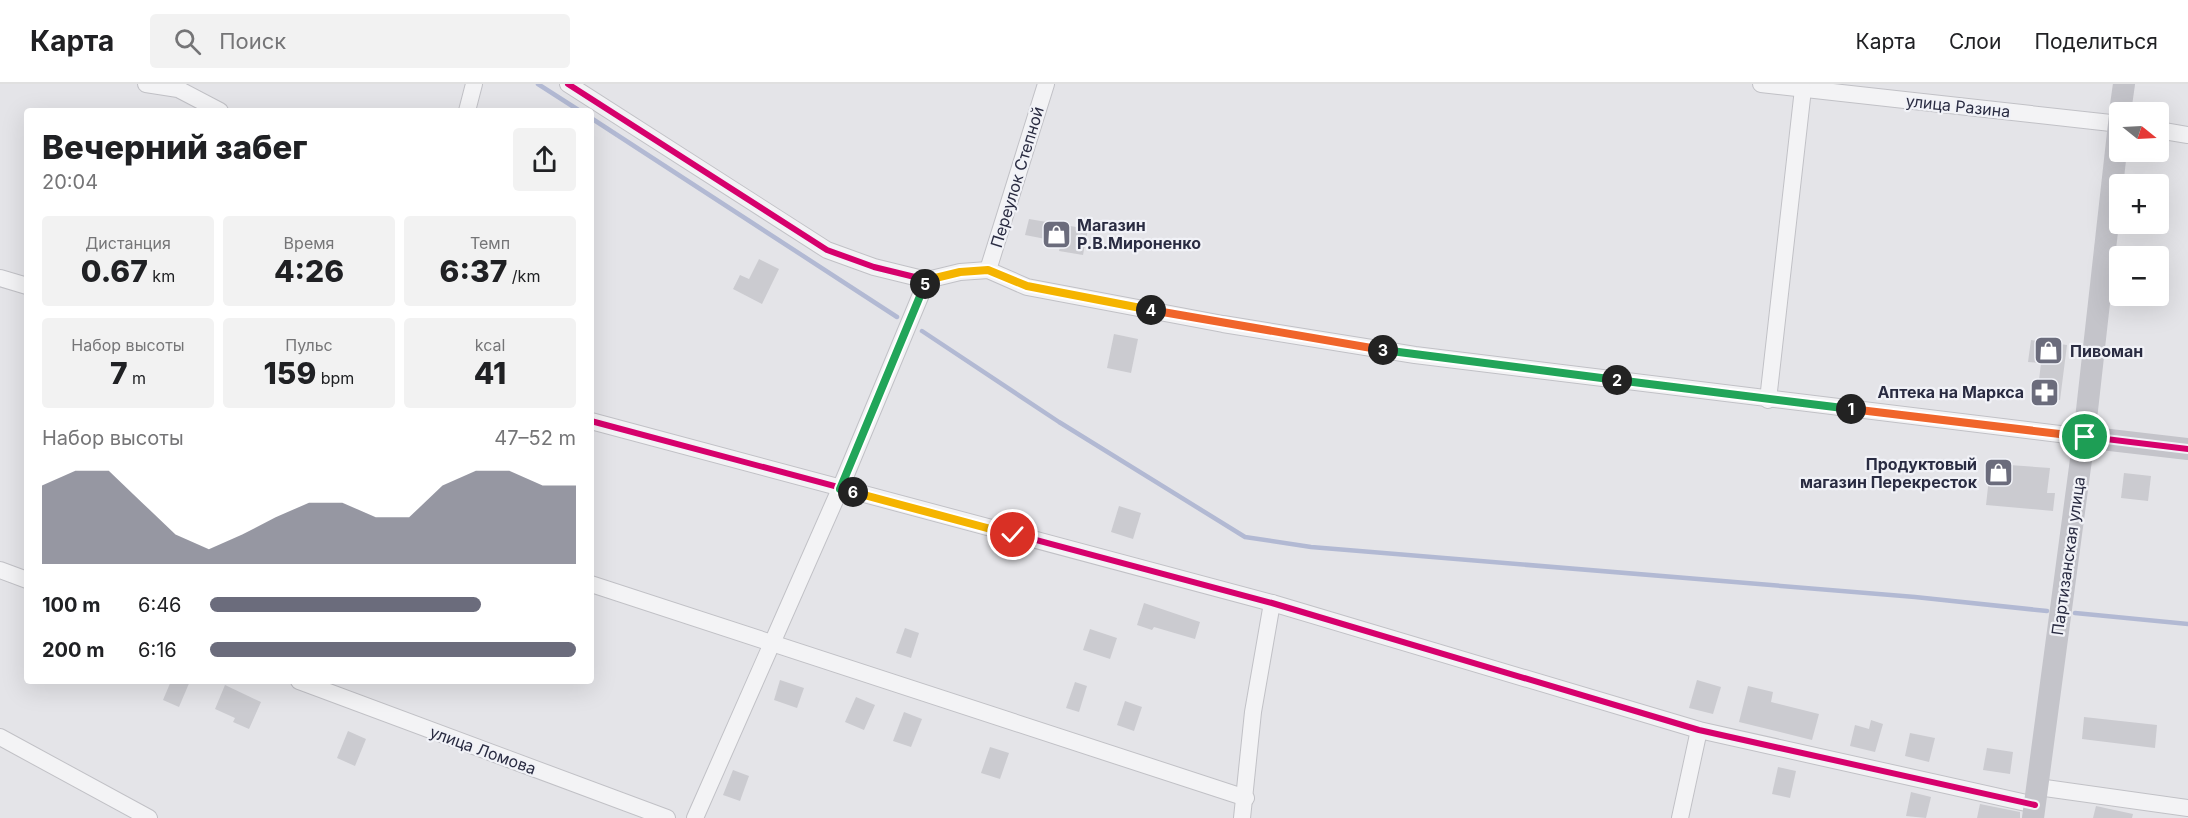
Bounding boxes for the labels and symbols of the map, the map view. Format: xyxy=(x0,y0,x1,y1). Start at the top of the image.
street label: улица Разина xyxy=(1905,91,2011,121)
north arrow xyxy=(2109,102,2169,162)
street label: Переулок Степной xyxy=(986,104,1048,250)
place label: Магазин Р.В.Мироненко xyxy=(1077,215,1201,253)
shop icon: Магазин Р.В.Мироненко xyxy=(1040,218,1072,250)
pin: 5 xyxy=(910,269,940,299)
pin: 4 xyxy=(1136,295,1166,325)
pin: 3 xyxy=(1368,335,1398,365)
shop icon: Пивоман xyxy=(2033,335,2065,367)
place label: Пивоман xyxy=(2070,341,2143,361)
pin: 2 xyxy=(1602,365,1632,395)
pharmacy icon: Аптека на Маркса xyxy=(2029,376,2061,408)
place label: Аптека на Маркса xyxy=(1877,382,2024,402)
pin: 1 xyxy=(1836,394,1866,424)
pin xyxy=(2059,411,2110,462)
place label: Продуктовый магазин Перекресток xyxy=(1800,454,1978,492)
shop icon: Продуктовый магазин Перекресток xyxy=(1982,457,2014,489)
street label: Партизанская улица xyxy=(2047,475,2089,637)
pin: 6 xyxy=(838,477,868,507)
pin xyxy=(987,509,1038,560)
street label: улица Ломова xyxy=(427,722,539,778)

